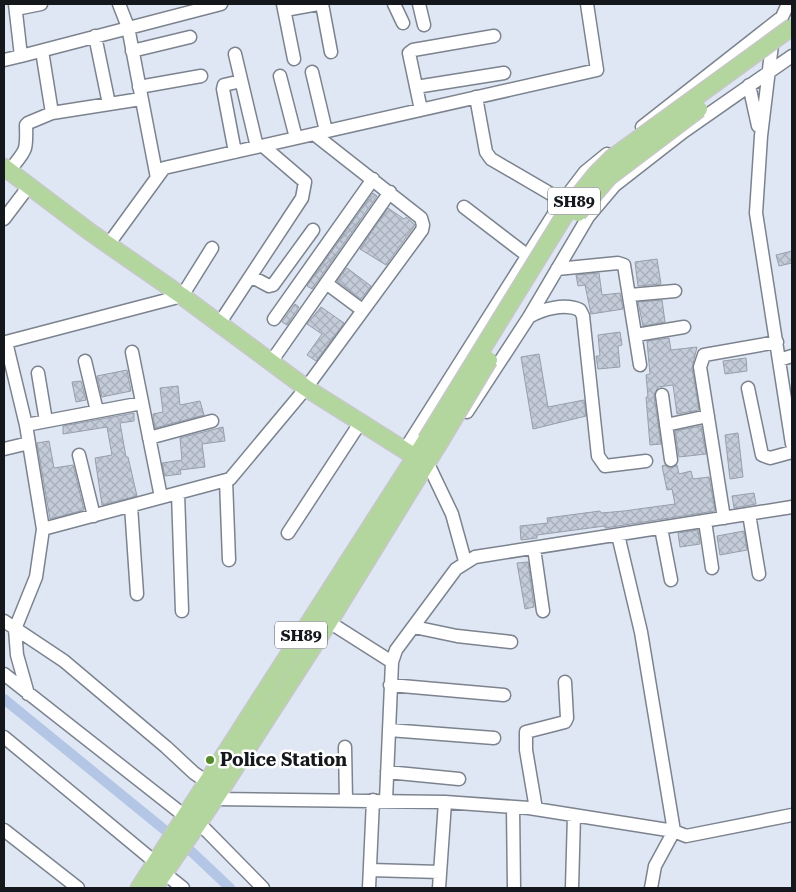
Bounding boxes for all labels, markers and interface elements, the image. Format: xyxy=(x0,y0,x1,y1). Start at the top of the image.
road number: SH89 xyxy=(548,188,600,215)
road number: SH89 xyxy=(275,622,327,648)
place label: Police Station xyxy=(220,749,347,770)
marker: Police Station xyxy=(204,754,216,766)

